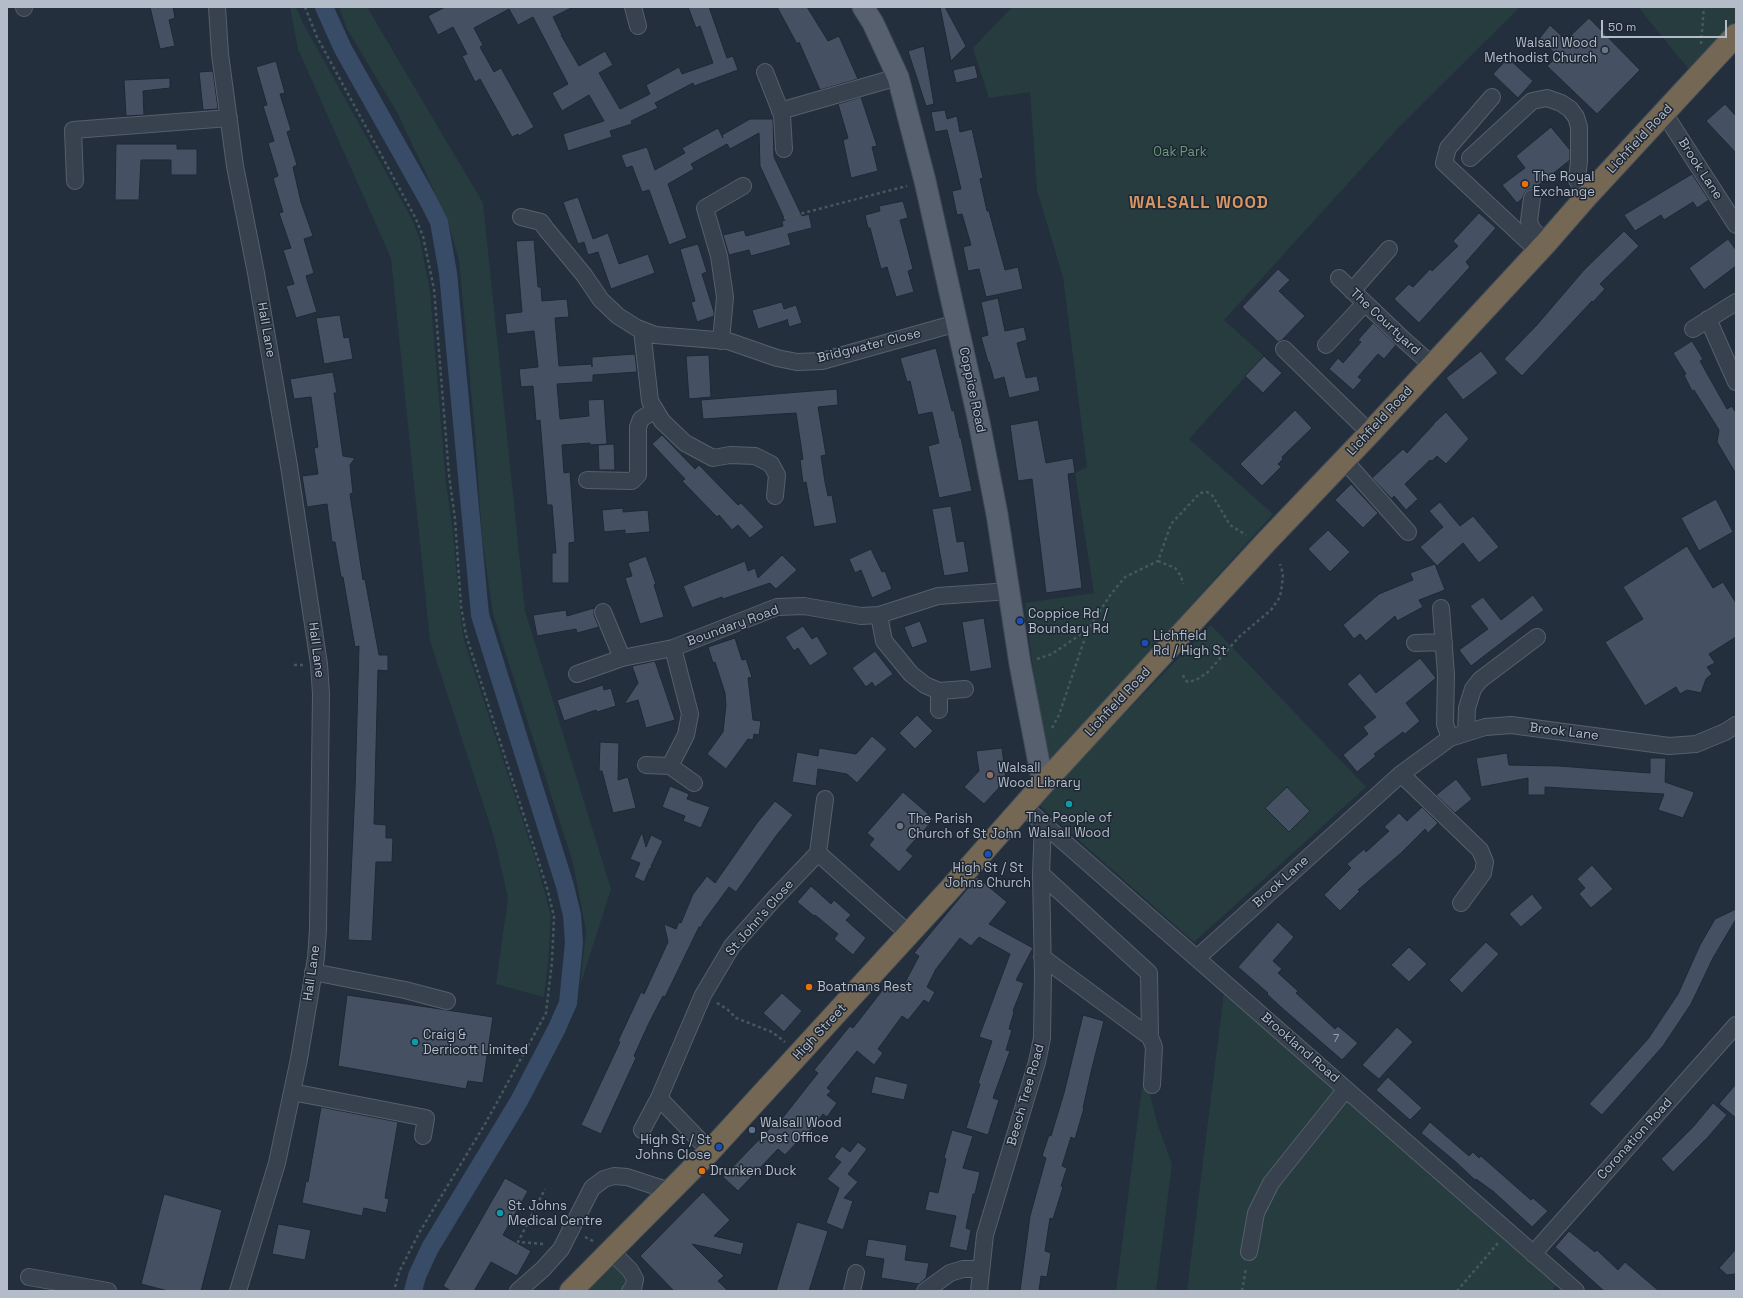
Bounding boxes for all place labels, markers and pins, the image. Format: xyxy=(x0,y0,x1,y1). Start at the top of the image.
place label: Walsall Wood Methodist Church xyxy=(1484,35,1597,66)
marker: Walsall Wood Methodist Church xyxy=(1600,45,1610,55)
place label: The Royal Exchange xyxy=(1533,169,1595,200)
marker: The Royal Exchange xyxy=(1520,179,1530,189)
place label: Coppice Rd / Boundary Rd xyxy=(1028,606,1109,637)
marker: Coppice Rd / Boundary Rd xyxy=(1015,616,1025,626)
place label: Lichfield Rd / High St xyxy=(1153,628,1226,659)
marker: Lichfield Rd / High St xyxy=(1140,638,1150,648)
place label: Walsall Wood Library xyxy=(998,760,1081,791)
marker: Walsall Wood Library xyxy=(985,770,995,780)
marker: The People of Walsall Wood xyxy=(1064,799,1074,809)
place label: The People of Walsall Wood xyxy=(1026,810,1112,841)
place label: The Parish Church of St John xyxy=(908,811,1021,842)
marker: The Parish Church of St John xyxy=(895,821,905,831)
marker: High St / St Johns Church xyxy=(983,849,993,859)
place label: High St / St Johns Church xyxy=(945,860,1031,891)
place label: Boatmans Rest xyxy=(817,979,912,995)
marker: Boatmans Rest xyxy=(804,982,814,992)
place label: Craig & Derricott Limited xyxy=(423,1027,528,1058)
marker: Craig & Derricott Limited xyxy=(410,1037,420,1047)
place label: Walsall Wood Post Office xyxy=(760,1115,842,1146)
marker: Walsall Wood Post Office xyxy=(747,1125,757,1135)
place label: High St / St Johns Close xyxy=(635,1132,711,1163)
marker: High St / St Johns Close xyxy=(714,1142,724,1152)
place label: Drunken Duck xyxy=(710,1163,796,1179)
marker: Drunken Duck xyxy=(697,1166,707,1176)
place label: St. Johns Medical Centre xyxy=(508,1198,602,1229)
marker: St. Johns Medical Centre xyxy=(495,1208,505,1218)

